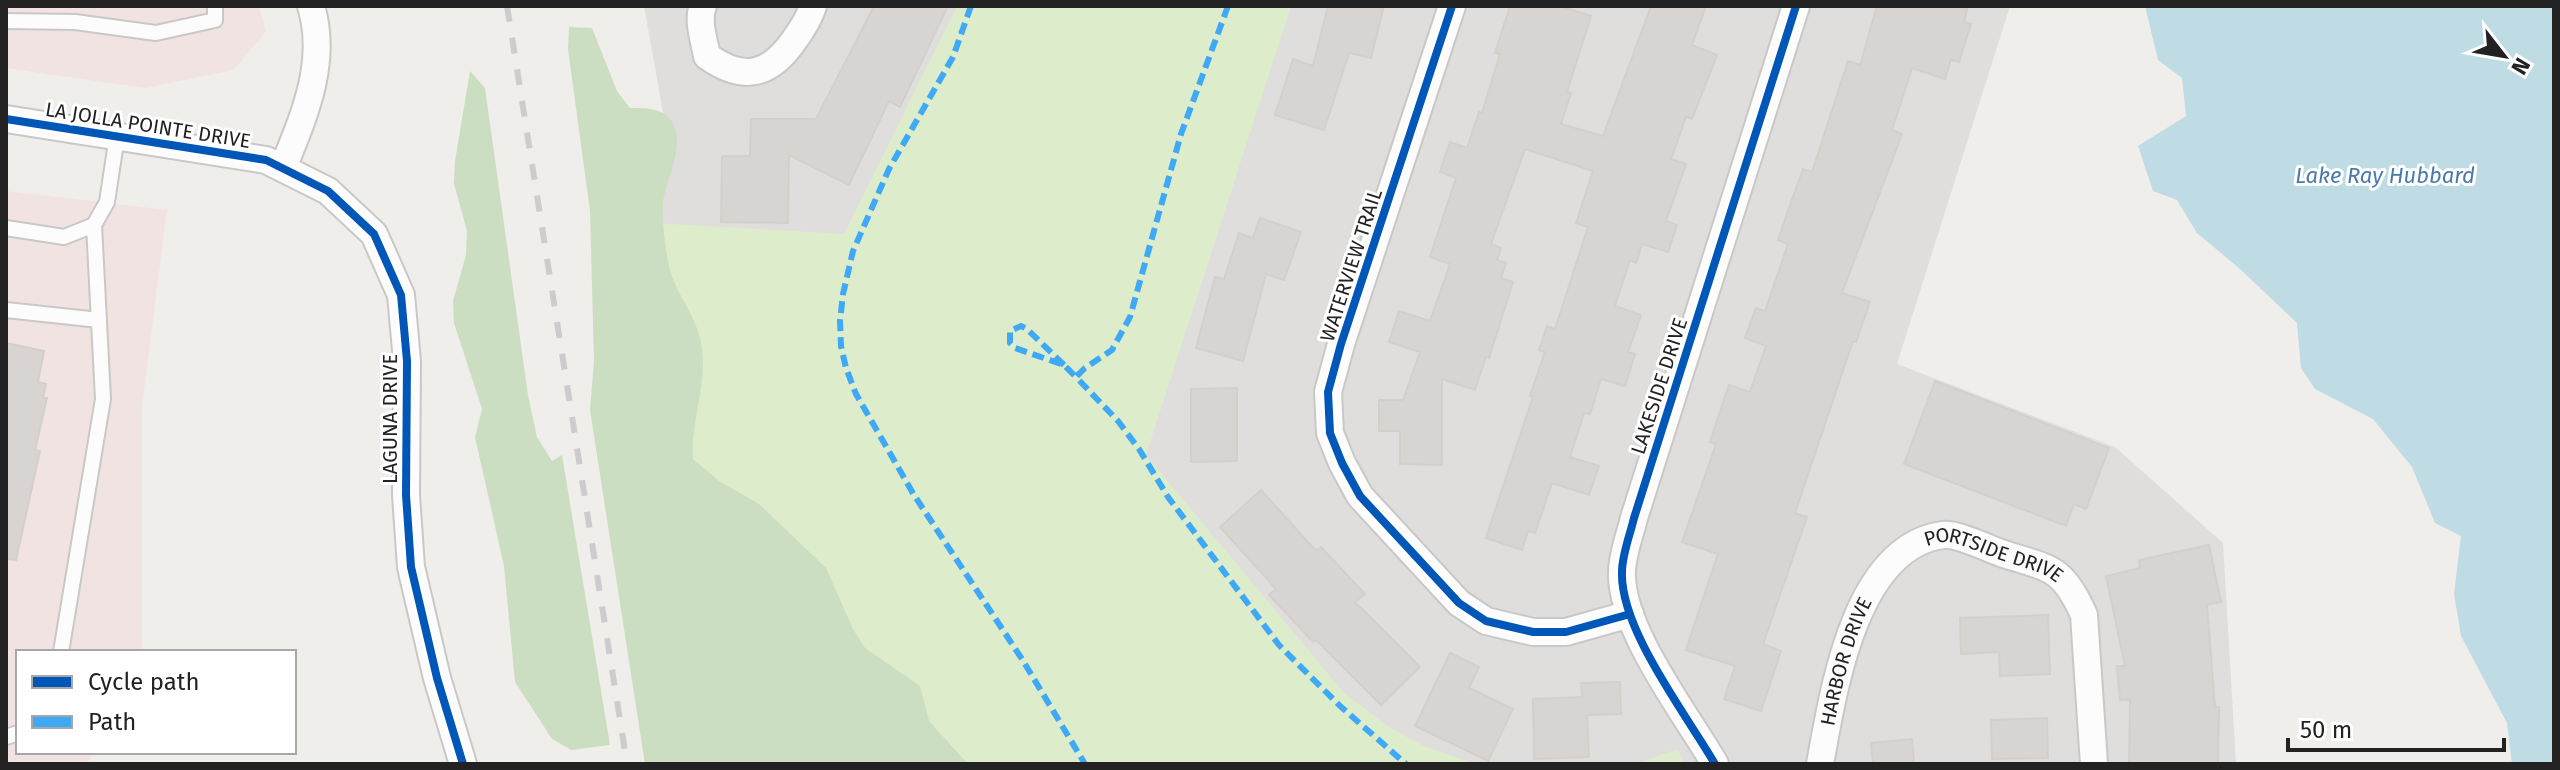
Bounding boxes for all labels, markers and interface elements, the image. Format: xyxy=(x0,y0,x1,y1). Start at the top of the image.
north arrow xyxy=(2464,16,2544,96)
text: N xyxy=(2505,53,2536,79)
street label: LA JOLLA POINTE DRIVE xyxy=(44,97,252,153)
water label: Lake Ray Hubbard xyxy=(2295,162,2475,189)
street label: WATERVIEW TRAIL xyxy=(1315,186,1387,344)
street label: LAKESIDE DRIVE xyxy=(1626,315,1692,457)
street label: LAGUNA DRIVE xyxy=(378,354,402,484)
street label: PORTSIDE DRIVE xyxy=(1921,522,2068,587)
street label: HARBOR DRIVE xyxy=(1815,593,1877,728)
legend xyxy=(16,650,296,754)
text: Cycle path xyxy=(88,668,200,696)
scale bar xyxy=(2288,702,2504,752)
text: Path xyxy=(88,708,136,736)
text: 50 m xyxy=(2300,716,2352,744)

